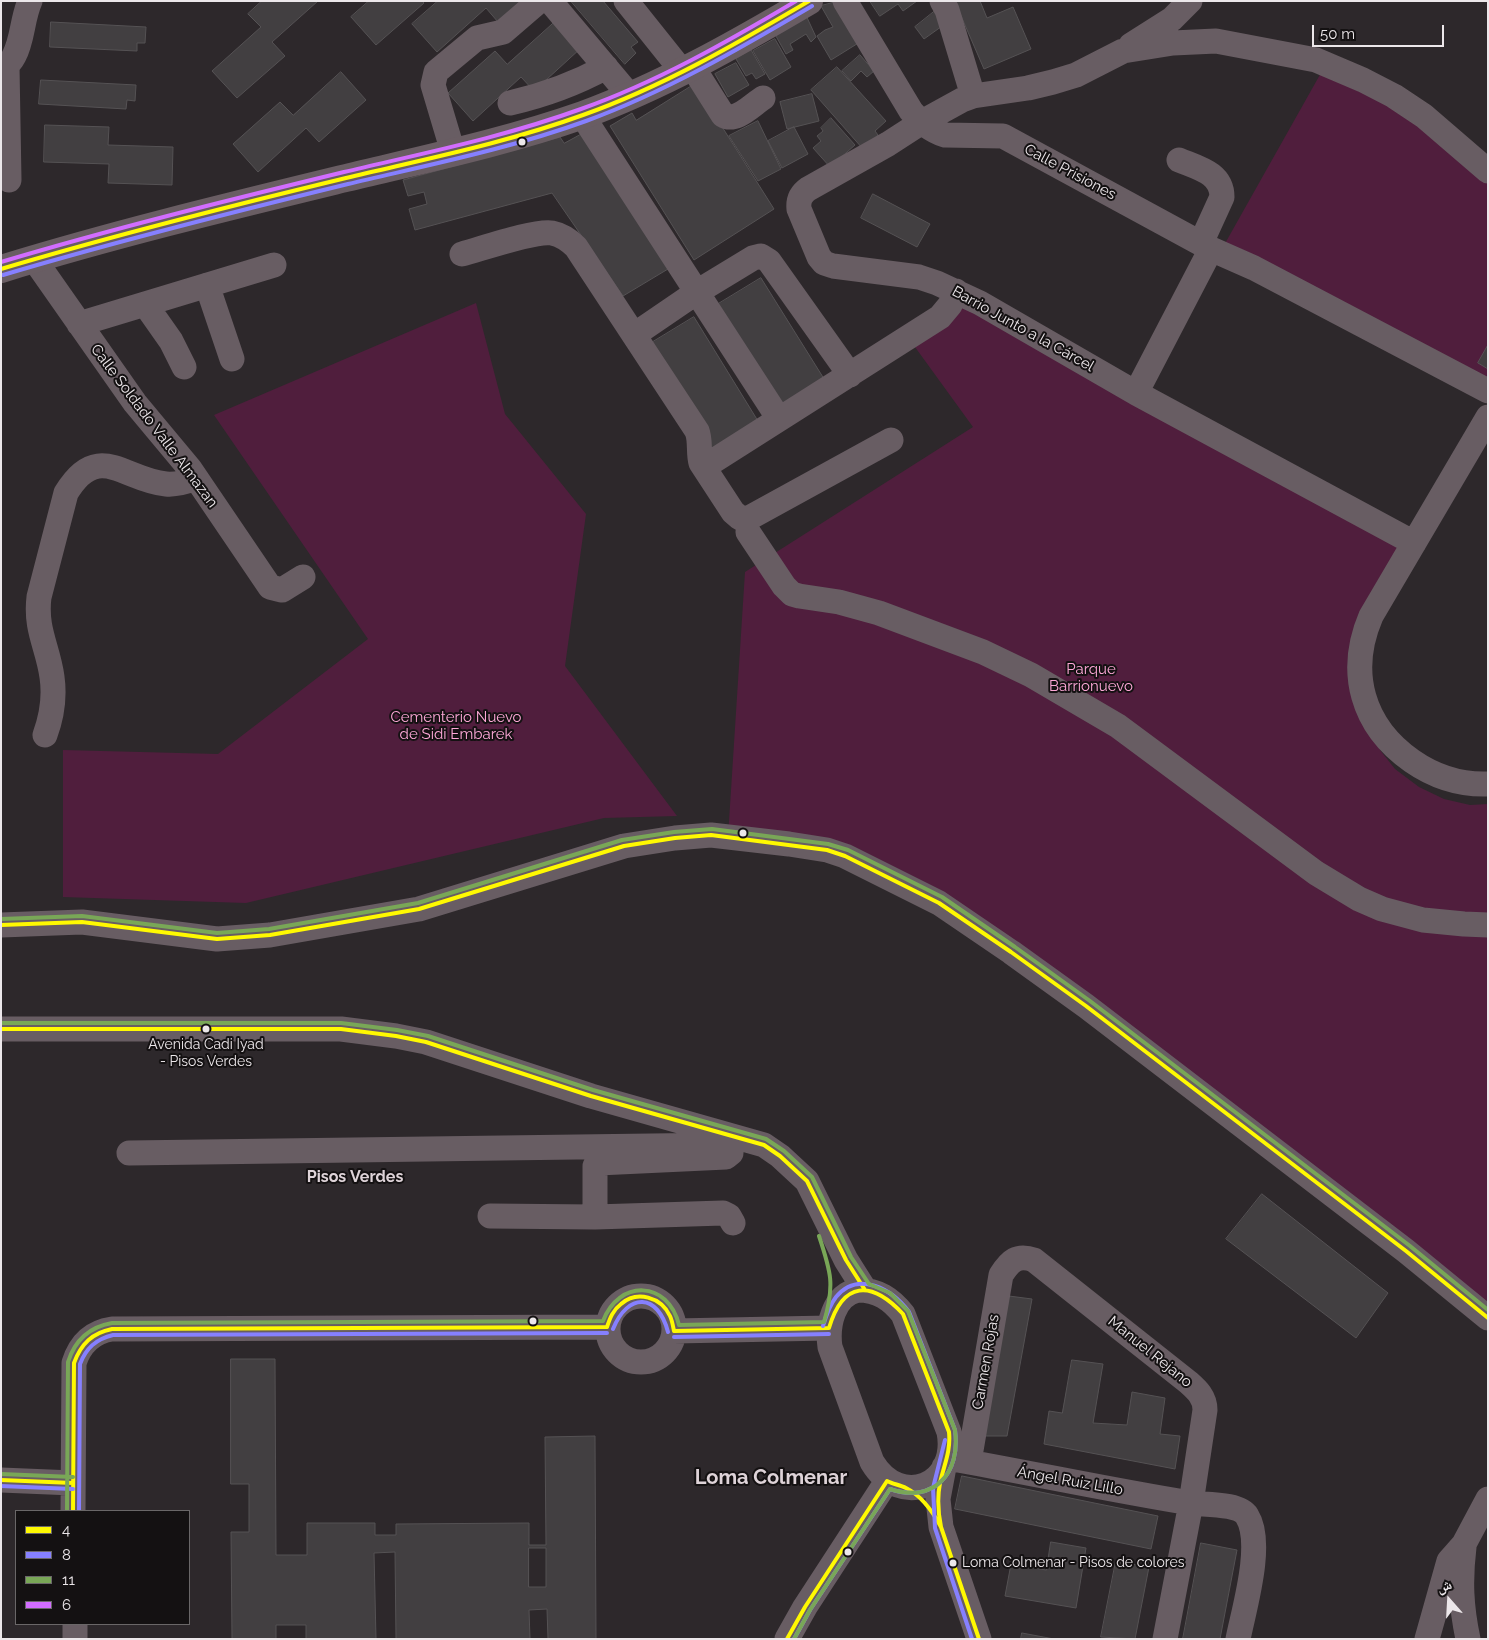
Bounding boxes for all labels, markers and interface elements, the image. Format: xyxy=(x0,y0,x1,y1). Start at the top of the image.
scale bar xyxy=(1314,15,1446,47)
text: 50 m xyxy=(1320,25,1355,43)
unlabelled marker xyxy=(517,137,527,147)
street label: Calle Prisiones xyxy=(1021,140,1119,204)
street label: Barrio Junto a la Cárcel xyxy=(949,282,1097,376)
street label: Calle Soldado Valle Almazan xyxy=(87,341,221,511)
park label: Parque Barrionuevo xyxy=(1049,660,1133,695)
park label: Cementerio Nuevo de Sidi Embarek xyxy=(390,708,522,743)
unlabelled marker xyxy=(738,828,748,838)
marker: Avenida Cadi Iyad - Pisos Verdes xyxy=(201,1024,211,1034)
place label: Avenida Cadi Iyad - Pisos Verdes xyxy=(148,1037,264,1070)
district label: Pisos Verdes xyxy=(307,1167,403,1187)
street label: Carmen Rojas xyxy=(969,1313,1003,1411)
street label: Manuel Rejano xyxy=(1104,1313,1196,1391)
unlabelled marker xyxy=(528,1316,538,1326)
street label: Ángel Ruiz Lillo xyxy=(1016,1463,1124,1499)
district label: Loma Colmenar xyxy=(695,1466,847,1490)
legend xyxy=(15,1510,190,1625)
text: 4 xyxy=(62,1521,70,1539)
text: 8 xyxy=(62,1546,71,1564)
unlabelled marker xyxy=(843,1547,853,1557)
place label: Loma Colmenar - Pisos de colores xyxy=(962,1555,1184,1571)
marker: Loma Colmenar - Pisos de colores xyxy=(948,1558,958,1568)
text: 11 xyxy=(62,1571,75,1589)
north arrow xyxy=(1424,1575,1474,1625)
text: ش xyxy=(1434,1576,1454,1596)
text: 6 xyxy=(62,1596,71,1614)

